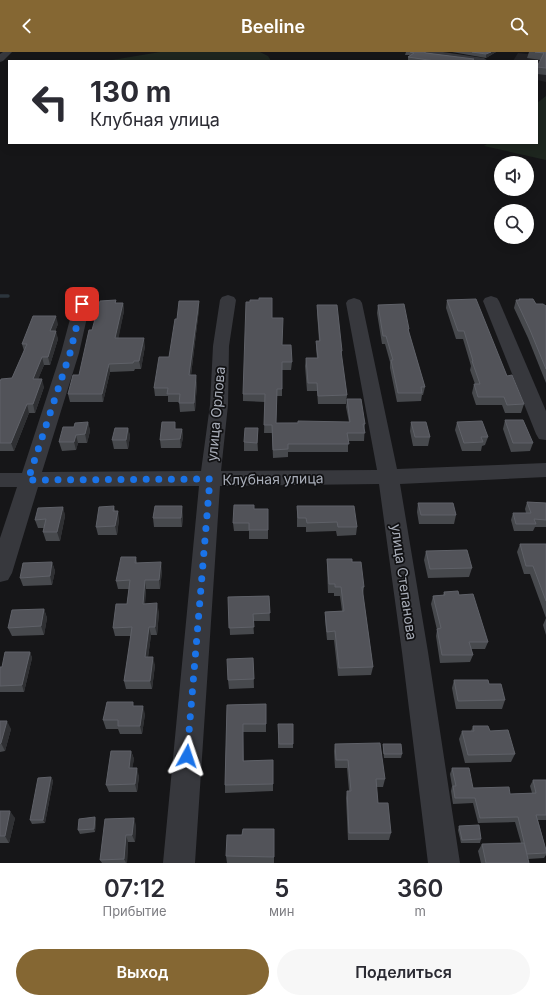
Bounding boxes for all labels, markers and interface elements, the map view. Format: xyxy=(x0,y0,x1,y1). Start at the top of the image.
icon: back xyxy=(16,15,38,37)
icon: search xyxy=(508,15,530,37)
text: Beeline xyxy=(241,16,305,37)
text: 130 m xyxy=(90,75,171,109)
icon: left xyxy=(24,76,76,128)
text: Клубная улица xyxy=(90,109,220,130)
map controls xyxy=(494,156,534,244)
button: sound xyxy=(494,156,534,196)
button: search xyxy=(494,204,534,244)
pin xyxy=(65,287,99,321)
icon: arrive xyxy=(71,293,93,315)
street label: улица Орлова xyxy=(203,366,228,462)
street label: Клубная улица xyxy=(222,469,324,488)
street label: улица Степанова xyxy=(388,523,421,641)
position arrow xyxy=(166,735,208,777)
text: 07:12 xyxy=(104,874,165,903)
text: 5 xyxy=(274,874,289,903)
text: 360 xyxy=(397,874,443,903)
text: Прибытие xyxy=(103,903,167,919)
text: мин xyxy=(269,903,295,919)
text: m xyxy=(415,903,426,919)
button: Выход xyxy=(16,949,269,995)
button: Поделиться xyxy=(277,949,530,995)

